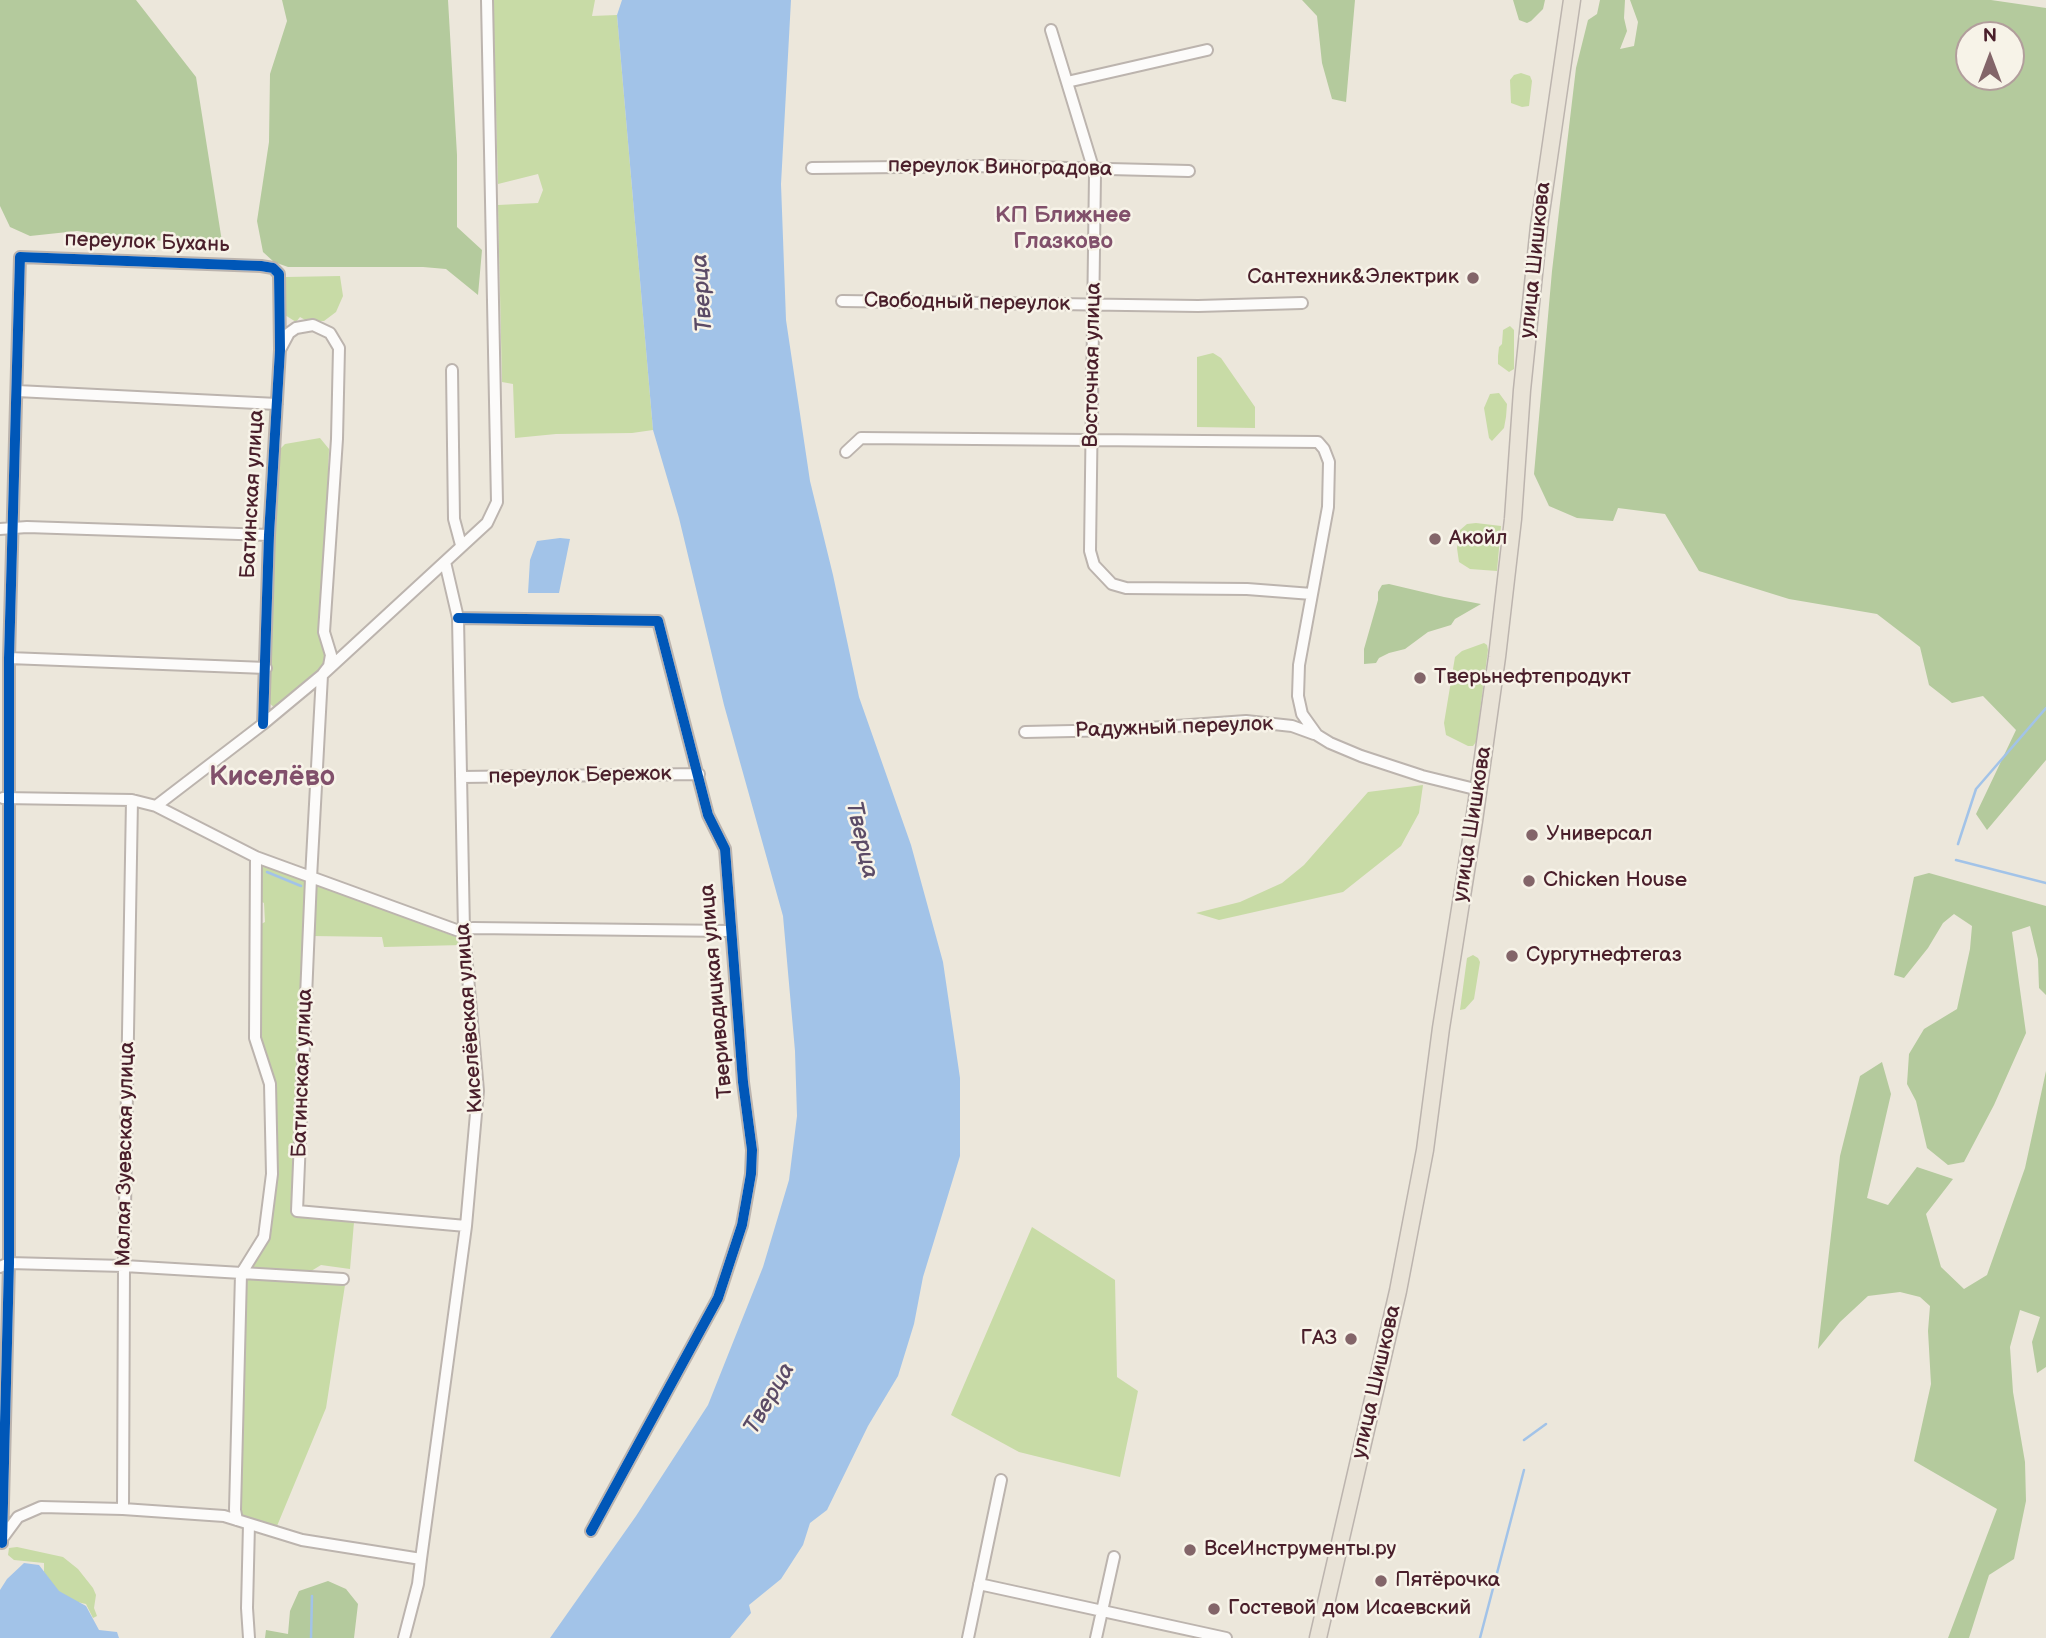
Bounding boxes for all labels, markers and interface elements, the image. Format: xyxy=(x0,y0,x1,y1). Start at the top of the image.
north arrow xyxy=(1955,21,2025,91)
text: N xyxy=(1983,25,1997,48)
street label: переулок Виноградова xyxy=(888,153,1112,183)
street label: улица Шишкова xyxy=(1515,181,1557,339)
district label: КП Ближнее Глазково xyxy=(995,202,1131,256)
street label: переулок Бухань xyxy=(64,228,230,258)
water label: Тверца xyxy=(687,253,719,333)
place label: Сантехник&Электрик xyxy=(1247,265,1459,291)
marker: Сантехник&Электрик xyxy=(1465,270,1481,286)
street label: Восточная улица xyxy=(1079,282,1107,448)
street label: Свободный переулок xyxy=(863,289,1071,317)
street label: Батинская улица xyxy=(236,409,270,579)
place label: Акойл xyxy=(1449,526,1507,552)
marker: Акойл xyxy=(1427,531,1443,547)
place label: Тверьнефтепродукт xyxy=(1434,665,1631,691)
marker: Тверьнефтепродукт xyxy=(1412,670,1428,686)
street label: Радужный переулок xyxy=(1074,712,1274,744)
street label: улица Шишкова xyxy=(1448,744,1498,904)
district label: Киселёво xyxy=(209,761,335,795)
street label: переулок Бережок xyxy=(488,762,672,790)
water label: Тверца xyxy=(839,799,883,881)
place label: Универсал xyxy=(1546,822,1652,848)
marker: Универсал xyxy=(1524,827,1540,843)
place label: Chicken House xyxy=(1543,868,1687,894)
marker: Chicken House xyxy=(1521,873,1537,889)
street label: Твериводицкая улица xyxy=(695,883,739,1099)
street label: Киселёвская улица xyxy=(451,922,489,1114)
place label: Сургутнефтегаз xyxy=(1526,943,1682,969)
marker: Сургутнефтегаз xyxy=(1504,948,1520,964)
street label: Батинская улица xyxy=(287,988,319,1158)
street label: Малая Зуевская улица xyxy=(111,1041,141,1267)
street label: улица Шишкова xyxy=(1347,1303,1407,1461)
place label: ГАЗ xyxy=(1300,1326,1337,1352)
marker: ГАЗ xyxy=(1343,1331,1359,1347)
water label: Тверца xyxy=(738,1358,802,1440)
place label: ВсеИнструменты.ру xyxy=(1204,1537,1396,1563)
marker: ВсеИнструменты.ру xyxy=(1182,1542,1198,1558)
place label: Пятёрочка xyxy=(1395,1568,1500,1594)
marker: Пятёрочка xyxy=(1373,1573,1389,1589)
place label: Гостевой дом Исаевский xyxy=(1228,1596,1471,1622)
marker: Гостевой дом Исаевский xyxy=(1206,1601,1222,1617)

